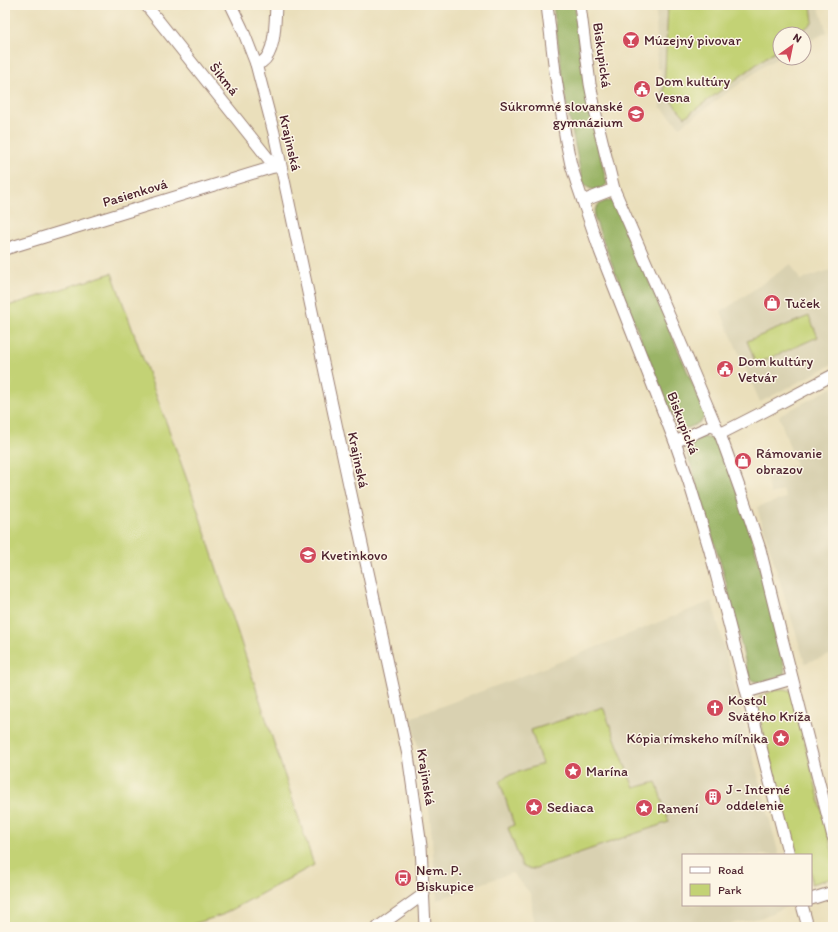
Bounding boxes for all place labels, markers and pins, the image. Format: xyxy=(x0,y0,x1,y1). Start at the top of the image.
bar icon: Múzejný pivovar xyxy=(621,30,641,50)
place label: Múzejný pivovar xyxy=(644,32,741,49)
place label: Dom kultúry Vesna xyxy=(655,73,730,106)
public building icon: Dom kultúry Vesna xyxy=(632,79,652,99)
place label: Súkromné slovanské gymnázium xyxy=(500,98,623,131)
school or university icon: Súkromné slovanské gymnázium xyxy=(626,104,646,124)
shop icon: Tuček xyxy=(762,293,782,313)
place label: Tuček xyxy=(785,295,821,312)
place label: Dom kultúry Vetvár xyxy=(738,353,813,386)
public building icon: Dom kultúry Vetvár xyxy=(715,359,735,379)
place label: Rámovanie obrazov xyxy=(756,445,822,478)
shop icon: Rámovanie obrazov xyxy=(733,451,753,471)
school or university icon: Kvetinkovo xyxy=(298,545,318,565)
place label: Kvetinkovo xyxy=(321,547,388,564)
place label: Kostol Svätého Kríža xyxy=(728,692,811,725)
church icon: Kostol Svätého Kríža xyxy=(705,698,725,718)
place icon: Kópia rímskeho míľnika xyxy=(771,728,791,748)
place label: Kópia rímskeho míľnika xyxy=(627,730,769,747)
place icon: Marína xyxy=(563,761,583,781)
place label: Marína xyxy=(586,763,628,780)
place label: J - Interné oddelenie xyxy=(726,781,790,814)
building icon: J - Interné oddelenie xyxy=(703,787,723,807)
place icon: Sediaca xyxy=(524,797,544,817)
place icon: Ranení xyxy=(634,798,654,818)
place label: Sediaca xyxy=(547,799,594,816)
place label: Ranení xyxy=(657,800,699,817)
place label: Nem. P. Biskupice xyxy=(416,862,474,895)
bus stop icon: Nem. P. Biskupice xyxy=(393,868,413,888)

